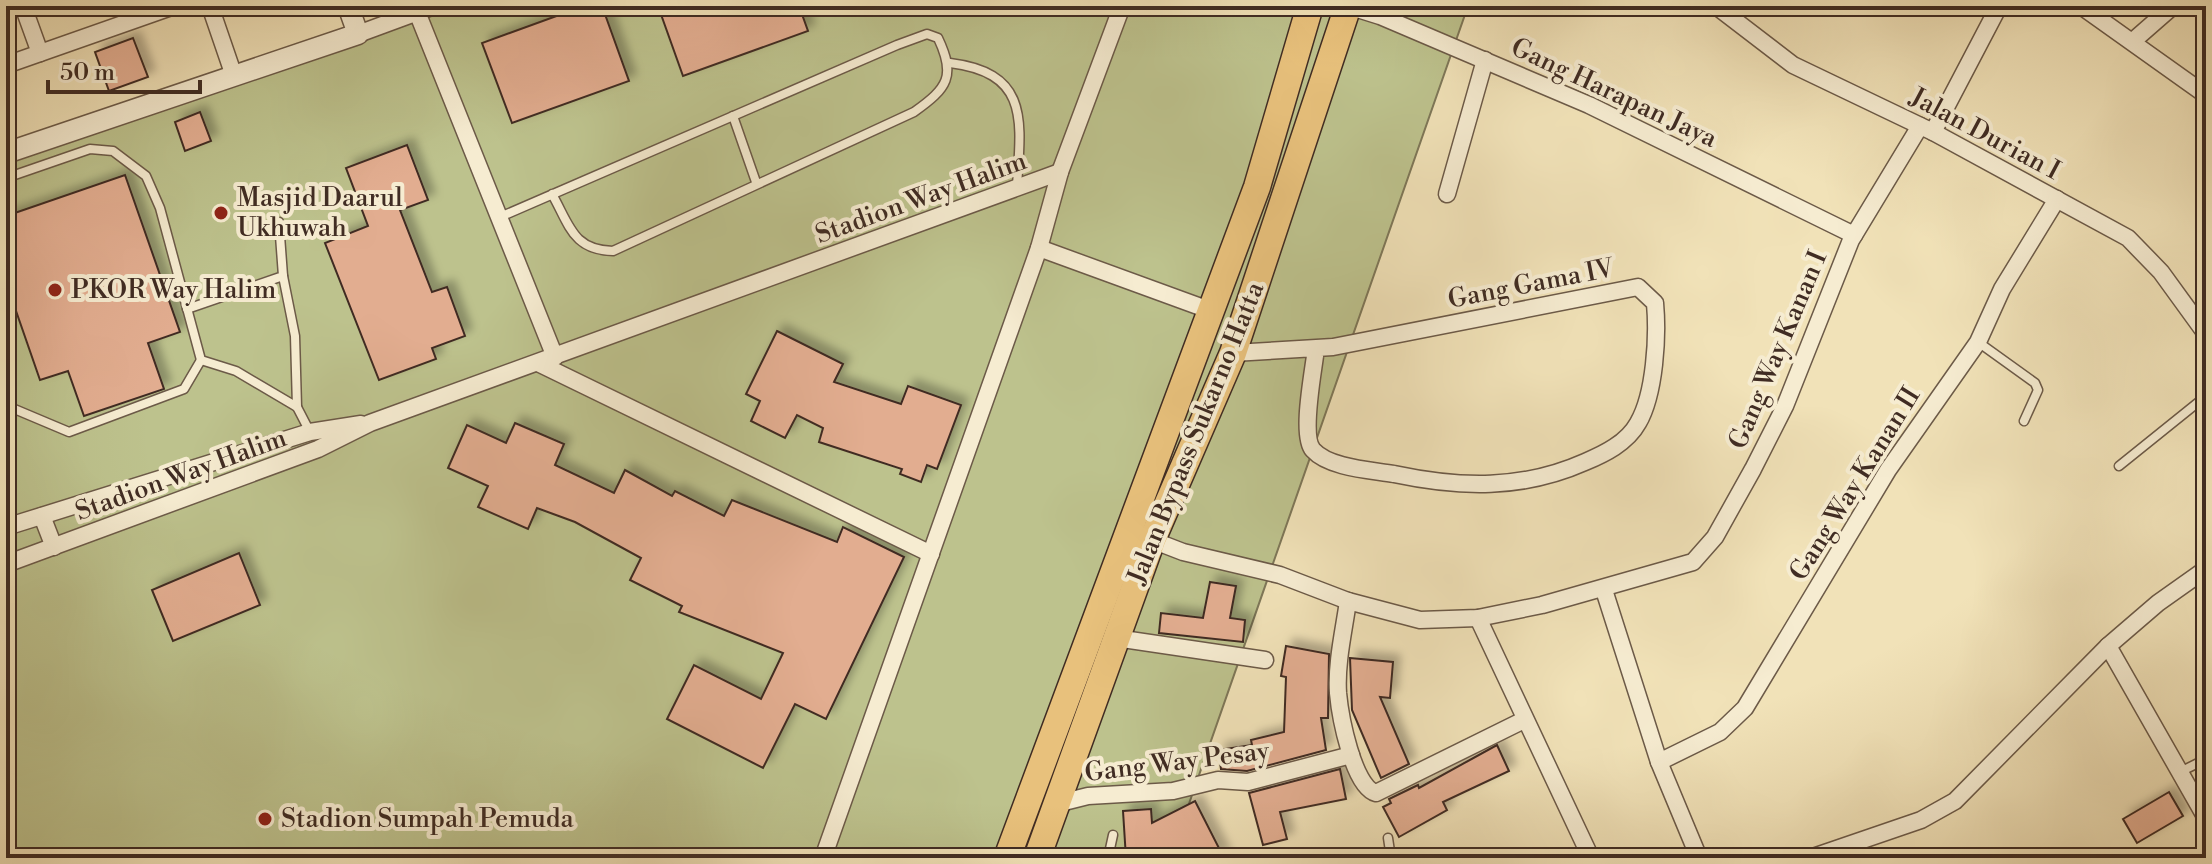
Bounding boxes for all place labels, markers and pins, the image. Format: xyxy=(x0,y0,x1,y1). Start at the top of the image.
place label: Masjid Daarul Ukhuwah xyxy=(237,182,403,244)
marker: Masjid Daarul Ukhuwah xyxy=(212,204,230,222)
place label: PKOR Way Halim xyxy=(71,274,277,306)
marker: PKOR Way Halim xyxy=(46,281,64,299)
place label: Stadion Sumpah Pemuda xyxy=(281,803,575,835)
marker: Stadion Sumpah Pemuda xyxy=(256,810,274,828)

